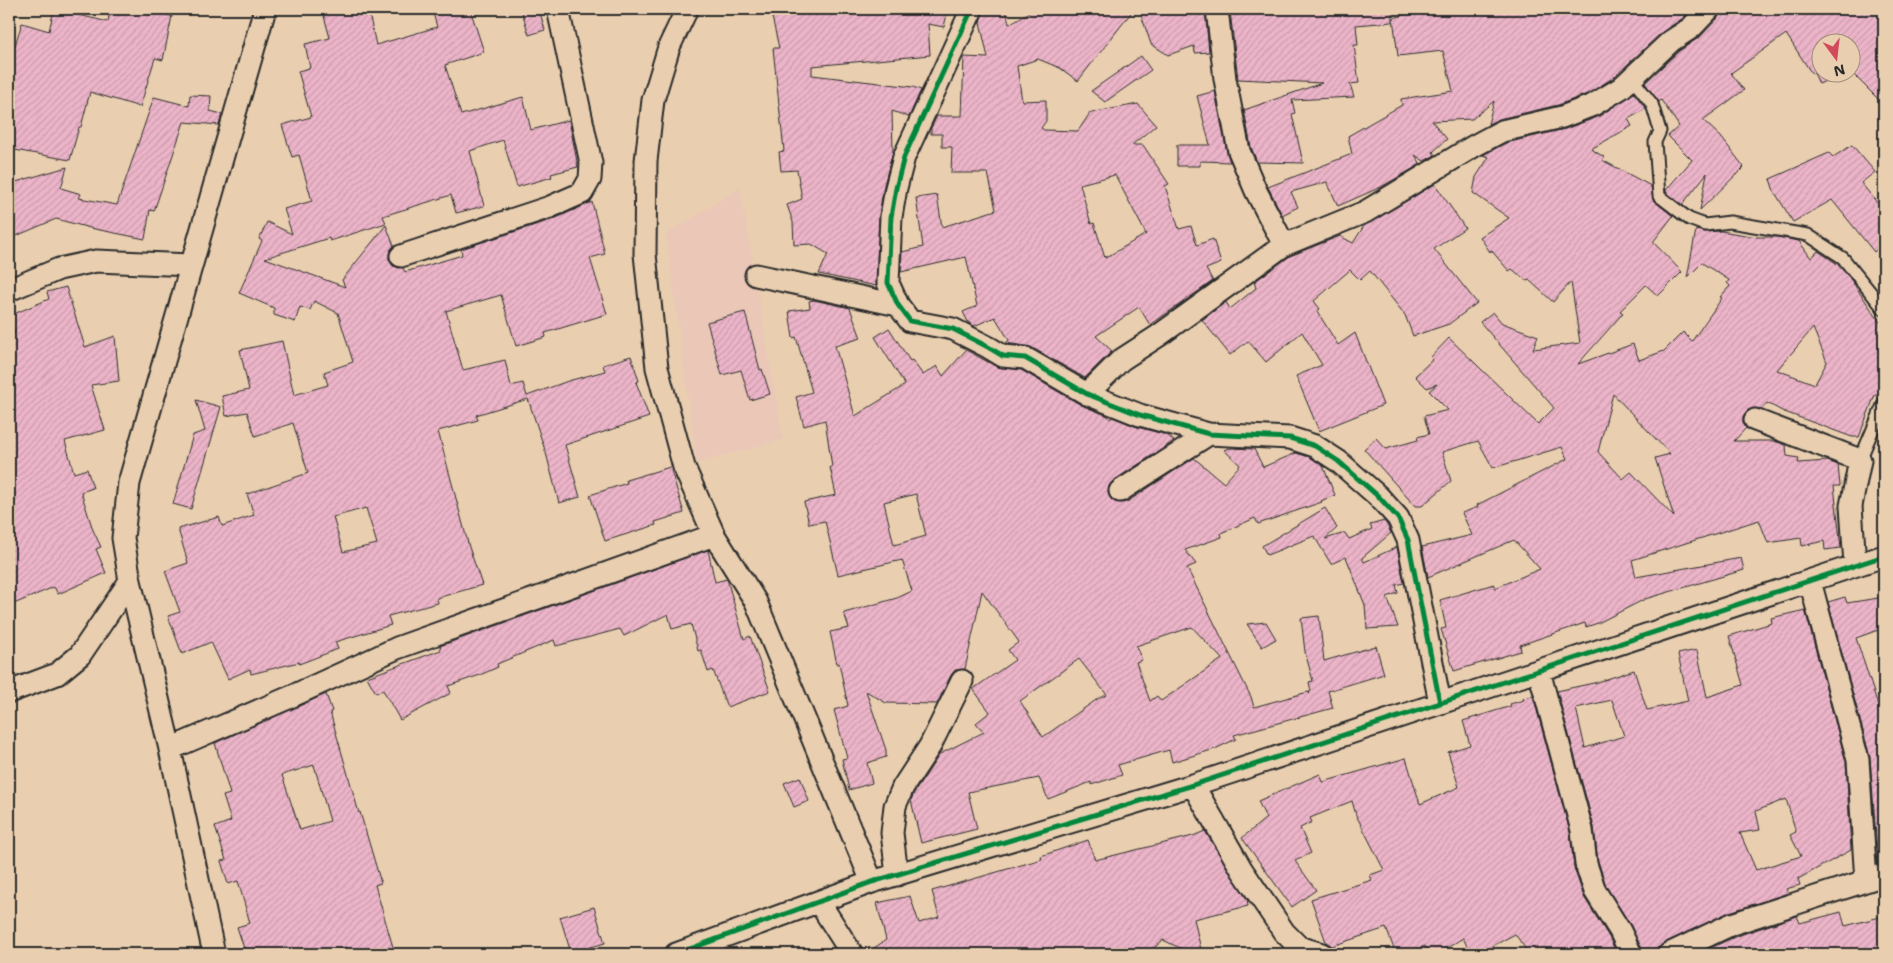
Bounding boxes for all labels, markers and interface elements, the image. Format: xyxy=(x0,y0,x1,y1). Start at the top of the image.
north arrow xyxy=(1810,32,1860,82)
text: N xyxy=(1832,60,1847,81)

